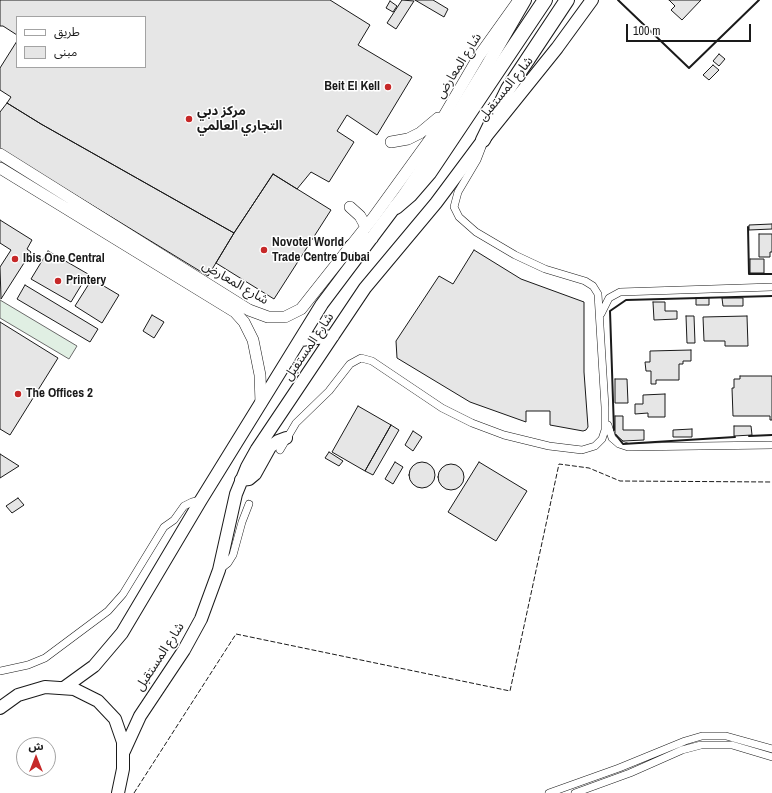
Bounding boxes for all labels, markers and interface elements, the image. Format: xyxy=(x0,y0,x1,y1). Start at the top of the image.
legend xyxy=(16,16,146,68)
scale bar xyxy=(628,16,753,42)
text: 100 m xyxy=(633,23,660,39)
text: طريق xyxy=(54,24,80,40)
street label: شارع المعارض xyxy=(433,30,485,102)
text: مبنى xyxy=(54,44,77,60)
street label: شارع المستقبل xyxy=(475,54,537,124)
place label: Beit El Kell xyxy=(324,79,380,95)
marker: Beit El Kell xyxy=(383,82,393,92)
place label: مركز دبي التجاري العالمي xyxy=(197,104,282,135)
marker: مركز دبي التجاري العالمي xyxy=(184,114,194,124)
place label: Novotel World Trade Centre Dubai xyxy=(272,235,370,266)
marker: Novotel World Trade Centre Dubai xyxy=(259,245,269,255)
place label: Ibis One Central xyxy=(23,251,105,267)
marker: Ibis One Central xyxy=(10,254,20,264)
street label: شارع المعارض xyxy=(199,258,271,308)
place label: Printery xyxy=(66,273,106,289)
marker: Printery xyxy=(53,276,63,286)
street label: شارع المستقبل xyxy=(281,310,337,384)
place label: The Offices 2 xyxy=(26,386,93,402)
marker: The Offices 2 xyxy=(13,389,23,399)
street label: شارع المستقبل xyxy=(132,620,188,694)
north arrow xyxy=(16,737,56,777)
text: ش xyxy=(28,739,44,753)

